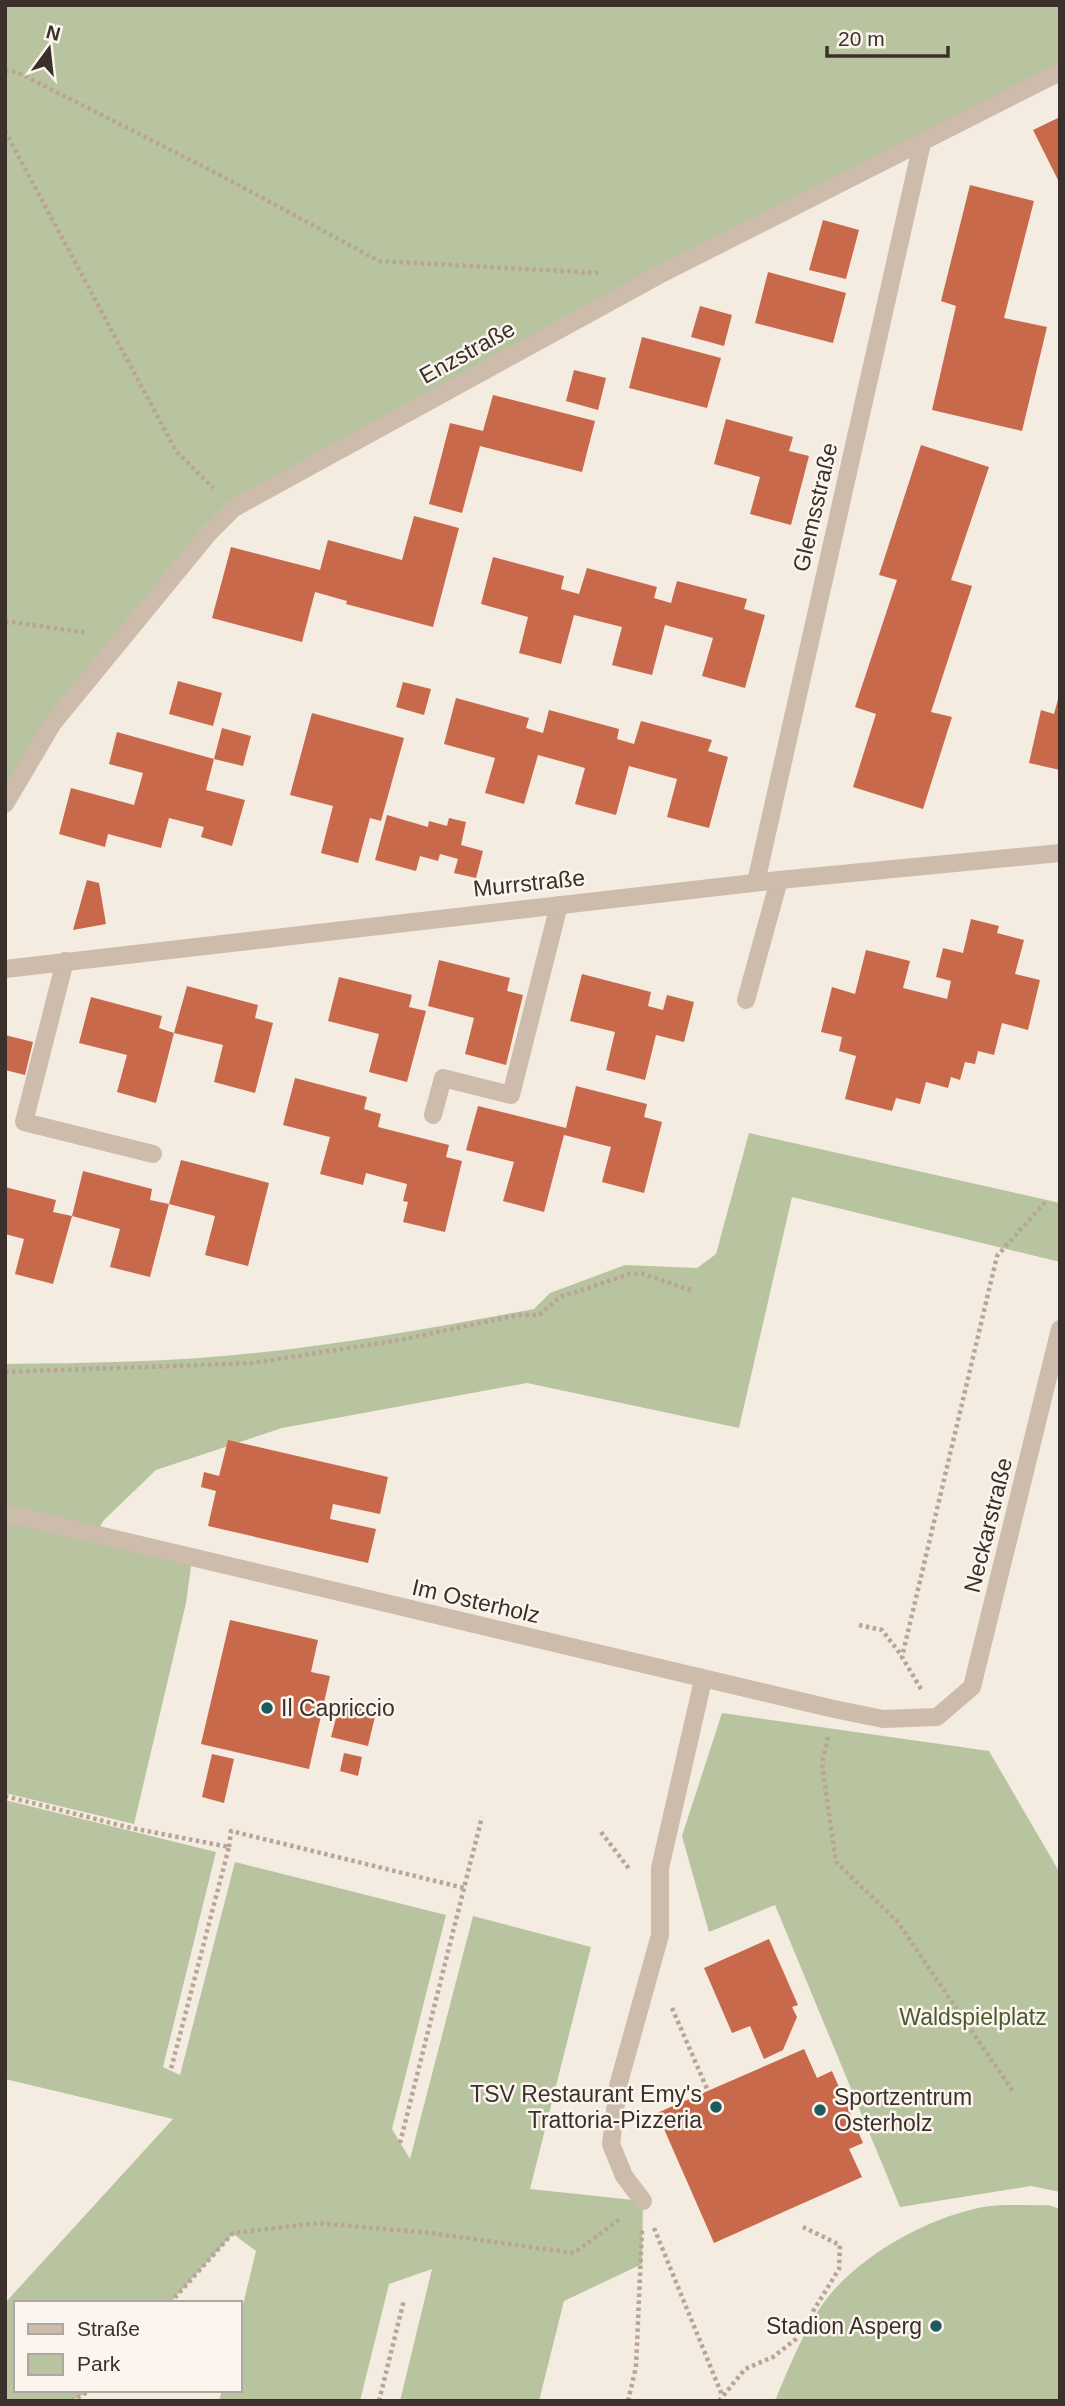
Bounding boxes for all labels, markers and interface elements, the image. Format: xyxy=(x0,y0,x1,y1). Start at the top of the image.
north arrow xyxy=(14,14,84,84)
scale bar xyxy=(827,14,948,58)
text: N xyxy=(44,21,63,45)
text: 20 m xyxy=(838,27,885,50)
street label: Enzstraße xyxy=(415,315,519,389)
street label: Glemsstraße xyxy=(788,440,842,574)
street label: Murrstraße xyxy=(472,864,586,902)
street label: Neckarstraße xyxy=(959,1455,1017,1595)
street label: Im Osterholz xyxy=(410,1574,542,1628)
place label: Il Capriccio xyxy=(281,1695,395,1721)
marker: Il Capriccio xyxy=(259,1700,275,1716)
park label: Waldspielplatz xyxy=(899,2004,1047,2030)
place label: TSV Restaurant Emy's Trattoria-Pizzeria xyxy=(470,2081,702,2133)
place label: Sportzentrum Osterholz xyxy=(834,2084,972,2136)
marker: TSV Restaurant Emy's Trattoria-Pizzeria xyxy=(708,2099,724,2115)
marker: Sportzentrum Osterholz xyxy=(812,2102,828,2118)
legend xyxy=(14,2301,242,2392)
place label: Stadion Asperg xyxy=(766,2313,922,2339)
text: Straße xyxy=(77,2317,140,2340)
marker: Stadion Asperg xyxy=(928,2318,944,2334)
text: Park xyxy=(77,2352,121,2375)

